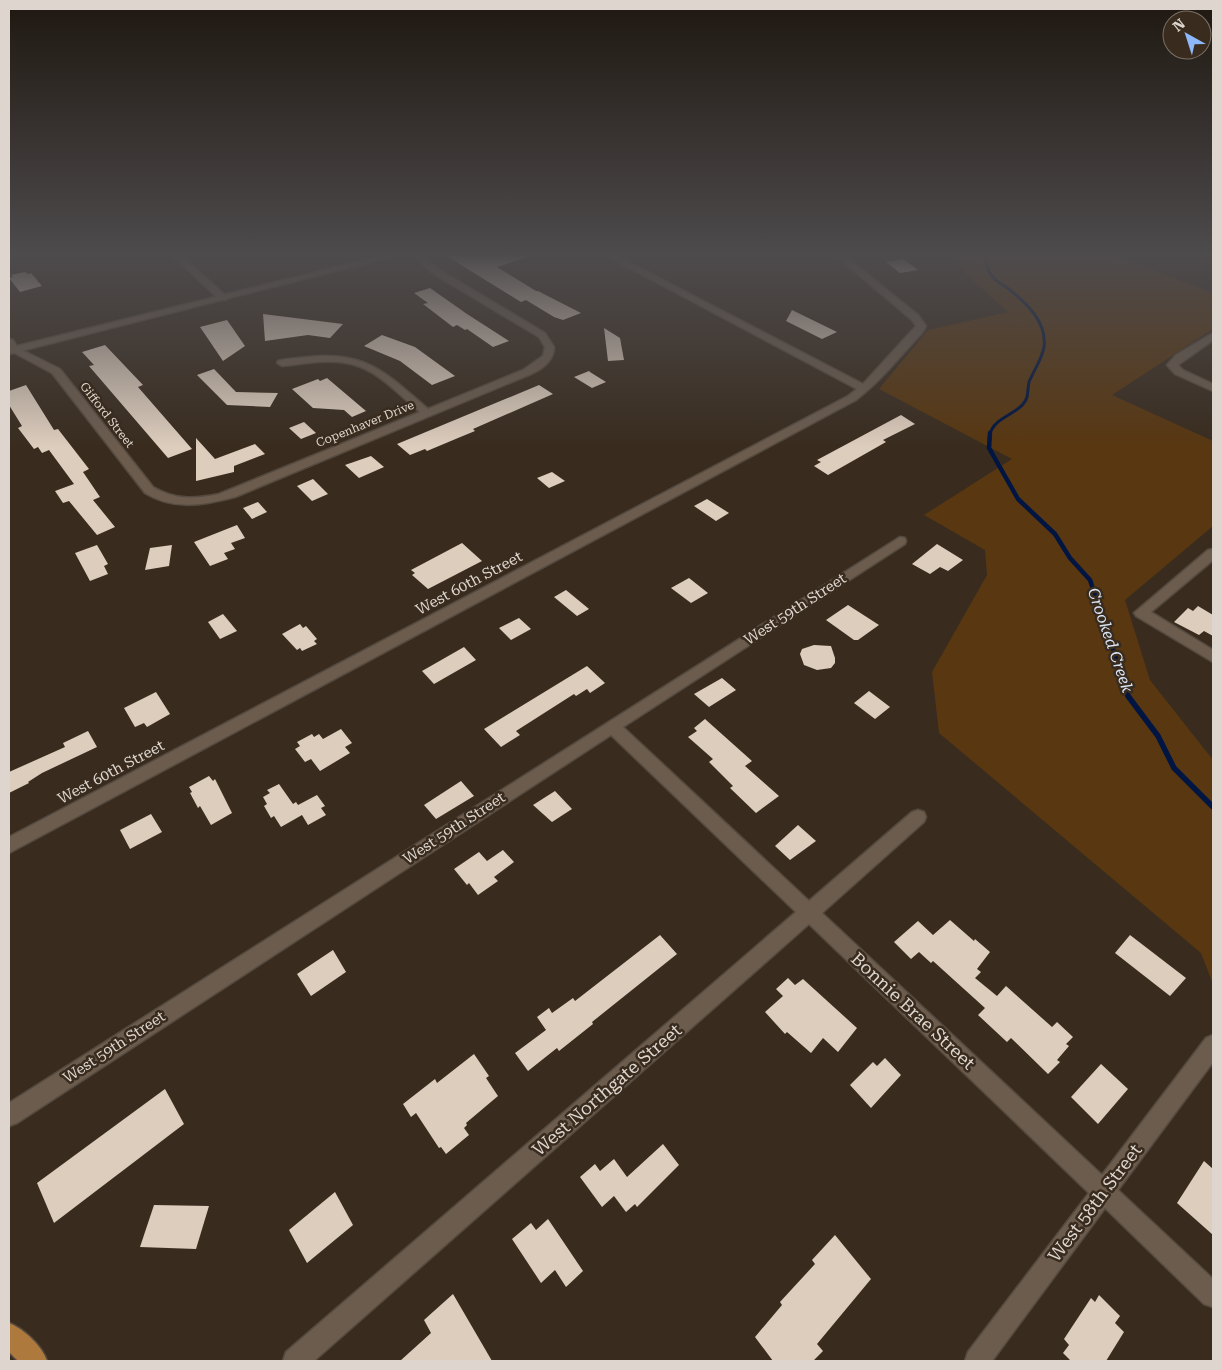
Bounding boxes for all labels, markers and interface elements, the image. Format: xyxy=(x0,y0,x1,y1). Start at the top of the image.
north arrow xyxy=(1162,10,1212,60)
text: N xyxy=(1170,15,1188,35)
street label: Gifford Street xyxy=(77,380,137,451)
street label: Copenhaver Drive xyxy=(314,398,416,450)
street label: West 60th Street xyxy=(413,547,526,619)
street label: West 59th Street xyxy=(741,569,850,649)
water label: Crooked Creek xyxy=(1084,585,1137,695)
street label: West 60th Street xyxy=(55,736,168,808)
street label: West 59th Street xyxy=(400,788,509,868)
street label: Bonnie Brae Street xyxy=(847,948,980,1074)
street label: West 59th Street xyxy=(60,1007,169,1087)
street label: West Northgate Street xyxy=(528,1019,686,1160)
street label: West 58th Street xyxy=(1044,1139,1146,1266)

